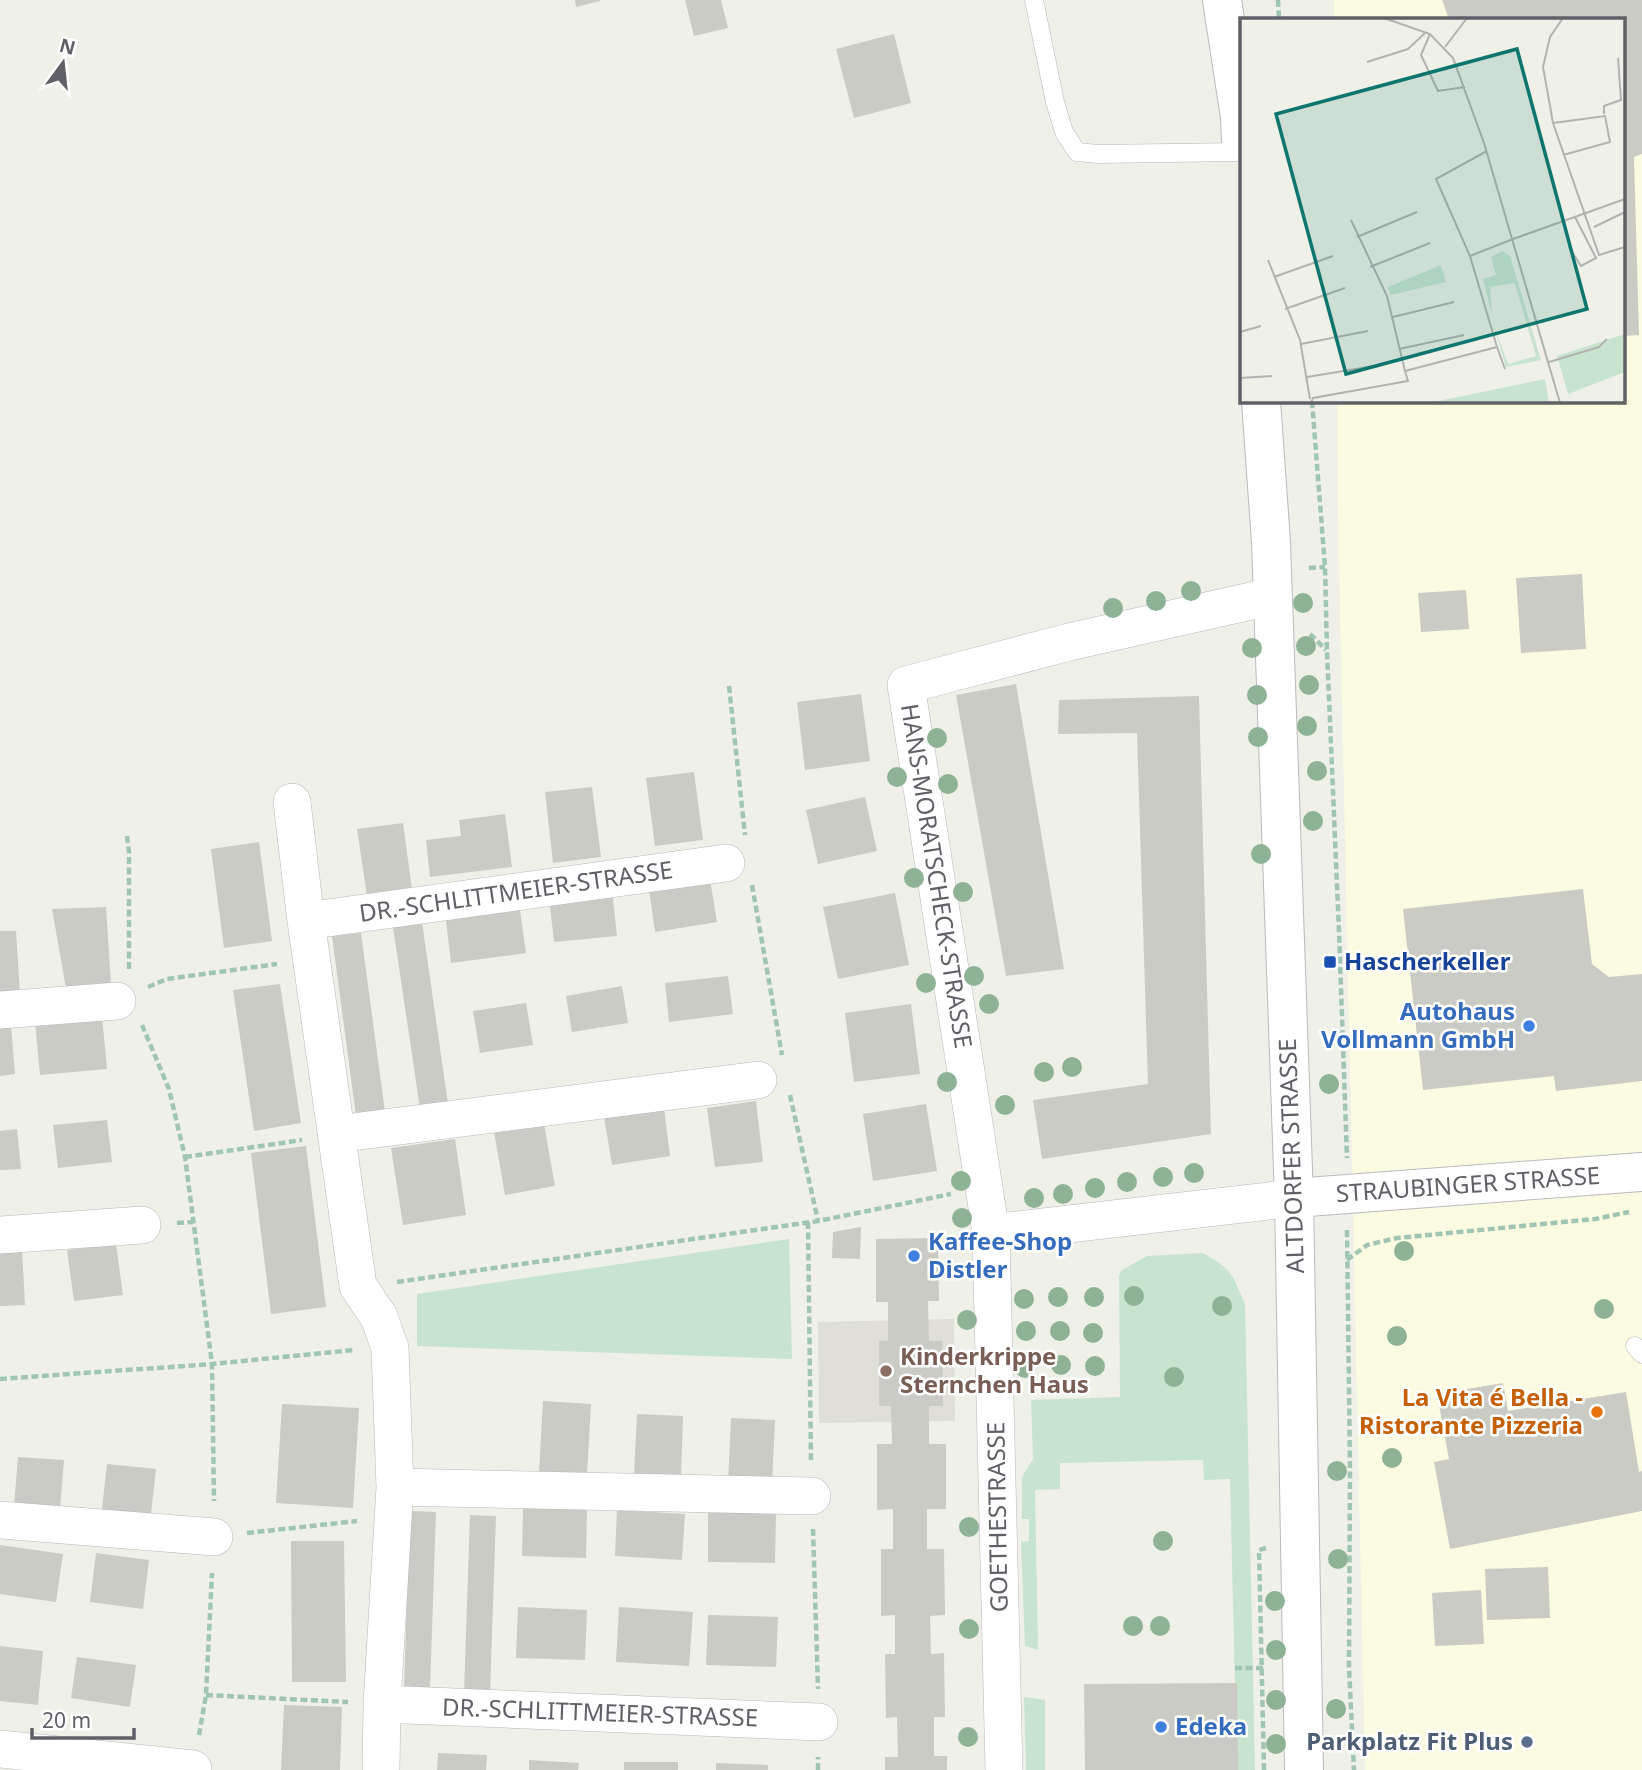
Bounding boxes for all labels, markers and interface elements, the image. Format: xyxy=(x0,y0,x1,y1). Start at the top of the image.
inset map xyxy=(1240,18,1624,402)
north arrow xyxy=(28,28,98,98)
text: N xyxy=(57,32,78,61)
street label: HANS-MORATSCHECK-STRASSE xyxy=(894,701,981,1050)
street label: DR.-SCHLITTMEIER-STRASSE xyxy=(357,852,675,929)
place label: Hascherkeller xyxy=(1344,944,1511,977)
marker: Hascherkeller xyxy=(1322,954,1338,970)
place label: Autohaus Vollmann GmbH xyxy=(1321,994,1515,1055)
marker: Autohaus Vollmann GmbH xyxy=(1521,1018,1537,1034)
street label: ALTDORFER STRASSE xyxy=(1270,1038,1311,1274)
street label: STRAUBINGER STRASSE xyxy=(1335,1158,1601,1209)
place label: Kaffee-Shop Distler xyxy=(928,1224,1072,1285)
marker: Kaffee-Shop Distler xyxy=(906,1248,922,1264)
place label: Kinderkrippe Sternchen Haus xyxy=(900,1339,1089,1400)
marker: Kinderkrippe Sternchen Haus xyxy=(878,1363,894,1379)
place label: La Vita é Bella - Ristorante Pizzeria xyxy=(1359,1380,1583,1441)
marker: La Vita é Bella - Ristorante Pizzeria xyxy=(1589,1404,1605,1420)
street label: GOETHESTRASSE xyxy=(978,1421,1015,1613)
street label: DR.-SCHLITTMEIER-STRASSE xyxy=(441,1689,759,1734)
scale bar xyxy=(32,1696,133,1740)
text: 20 m xyxy=(42,1706,91,1734)
place label: Edeka xyxy=(1175,1709,1247,1742)
marker: Edeka xyxy=(1153,1719,1169,1735)
place label: Parkplatz Fit Plus xyxy=(1306,1724,1513,1757)
marker: Parkplatz Fit Plus xyxy=(1519,1734,1535,1750)

